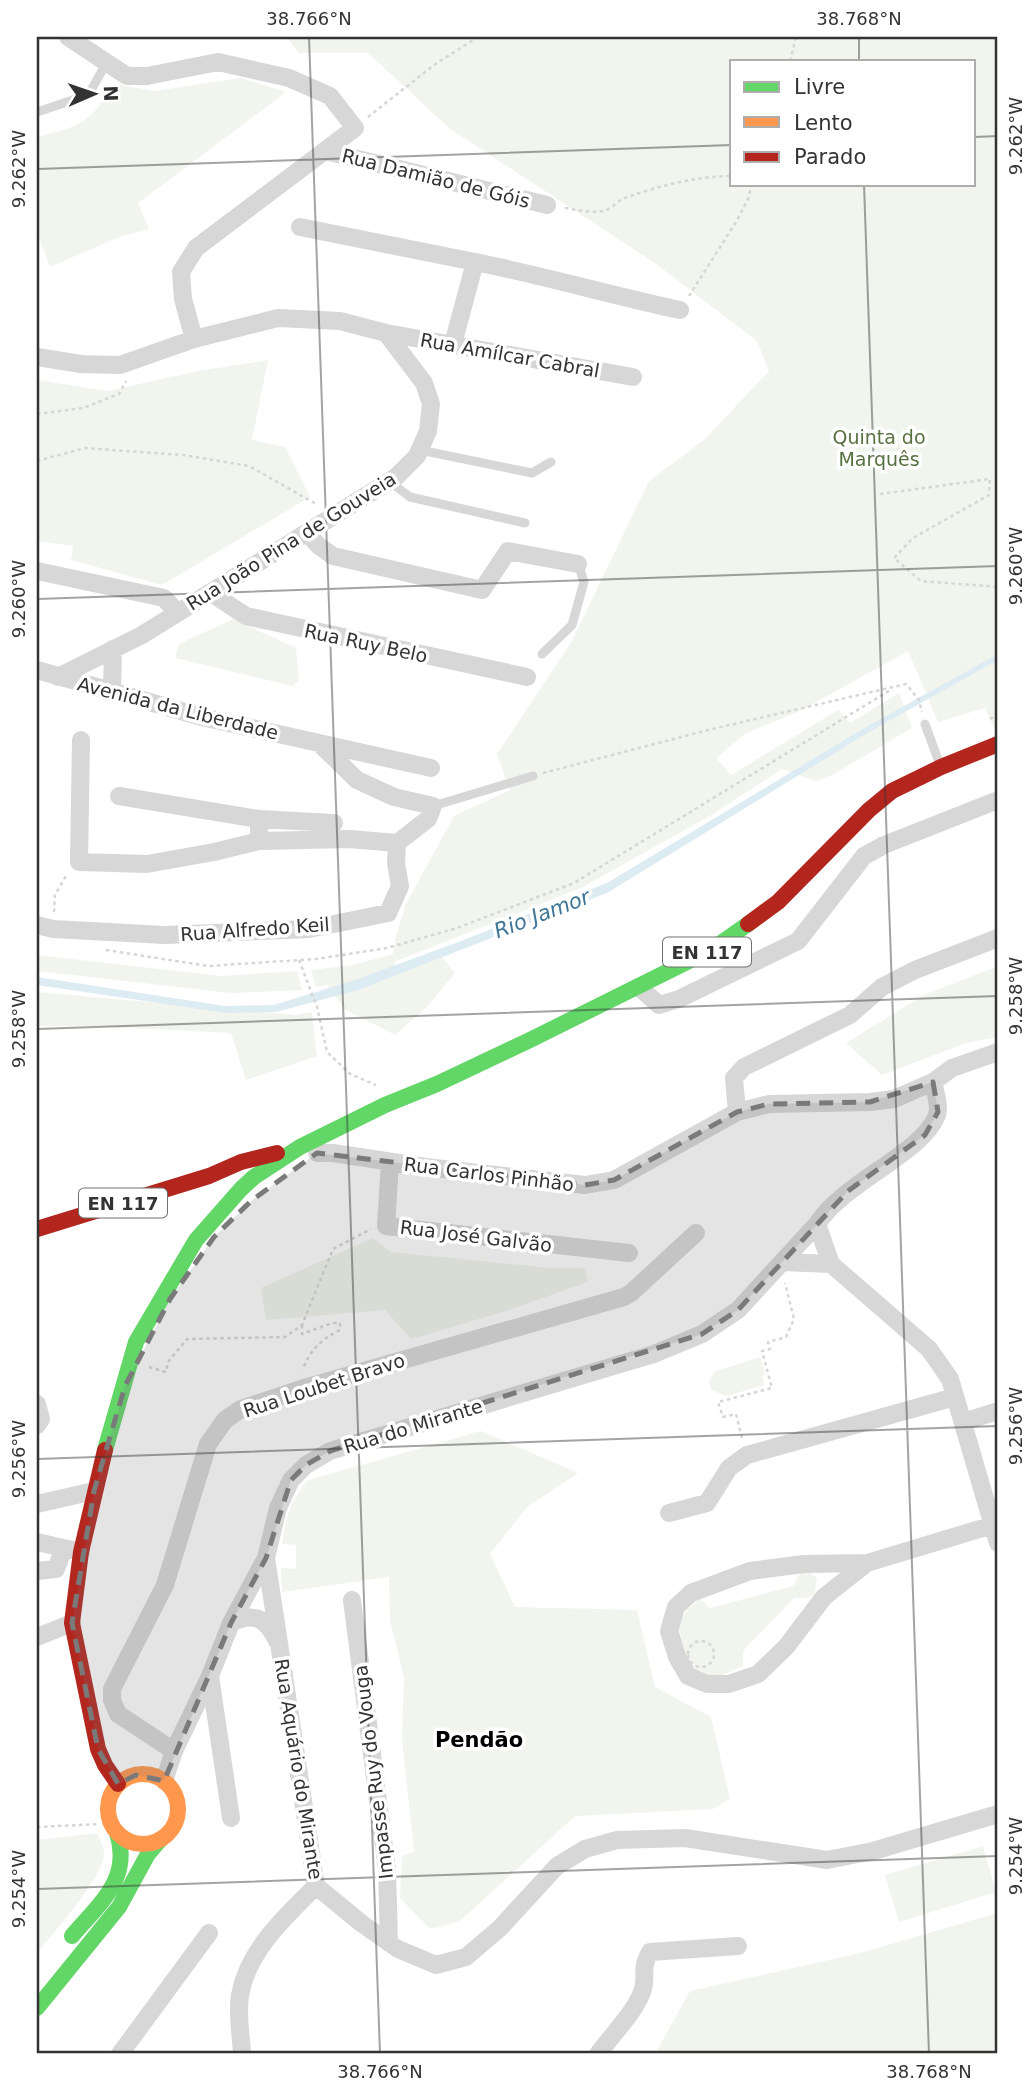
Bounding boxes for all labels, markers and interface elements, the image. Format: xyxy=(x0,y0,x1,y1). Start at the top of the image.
text: 38.766°N xyxy=(266,8,352,29)
text: 38.768°N xyxy=(816,8,902,29)
north arrow xyxy=(60,60,130,130)
legend xyxy=(730,60,976,186)
text: Livre xyxy=(794,75,845,99)
text: N xyxy=(100,85,122,102)
text: 9.262°W xyxy=(1005,97,1026,175)
text: Lento xyxy=(794,111,853,135)
text: 9.262°W xyxy=(8,130,29,208)
street label: Rua Damião de Góis xyxy=(340,144,532,212)
text: Parado xyxy=(794,145,866,169)
street label: Rua Amílcar Cabral xyxy=(419,328,601,382)
park label: Quinta do Marquês xyxy=(832,426,926,470)
street label: Rua João Pina de Gouveia xyxy=(182,467,400,615)
text: 9.260°W xyxy=(1005,527,1026,605)
text: 9.260°W xyxy=(8,560,29,638)
street label: Rua Ruy Belo xyxy=(302,619,430,667)
street label: Avenida da Liberdade xyxy=(75,672,281,744)
water label: Rio Jamor xyxy=(491,884,595,943)
street label: Rua Alfredo Keil xyxy=(180,913,330,945)
road number: EN 117 xyxy=(663,937,751,967)
text: 9.258°W xyxy=(1005,957,1026,1035)
text: 9.258°W xyxy=(8,990,29,1068)
street label: Rua Carlos Pinhão xyxy=(403,1153,575,1195)
road number: EN 117 xyxy=(79,1188,167,1218)
street label: Rua José Galvão xyxy=(399,1216,553,1256)
street label: Rua Loubet Bravo xyxy=(240,1348,408,1422)
text: 9.256°W xyxy=(1005,1387,1026,1465)
street label: Rua do Mirante xyxy=(341,1394,485,1458)
text: 9.256°W xyxy=(8,1420,29,1498)
street label: Rua Aquário do Mirante xyxy=(271,1657,327,1881)
street label: Impasse Ruy do Vouga xyxy=(349,1664,397,1880)
district label: Pendão xyxy=(435,1728,523,1752)
text: 9.254°W xyxy=(1005,1817,1026,1895)
text: 9.254°W xyxy=(8,1850,29,1928)
text: 38.766°N xyxy=(337,2061,423,2082)
text: 38.768°N xyxy=(886,2061,972,2082)

